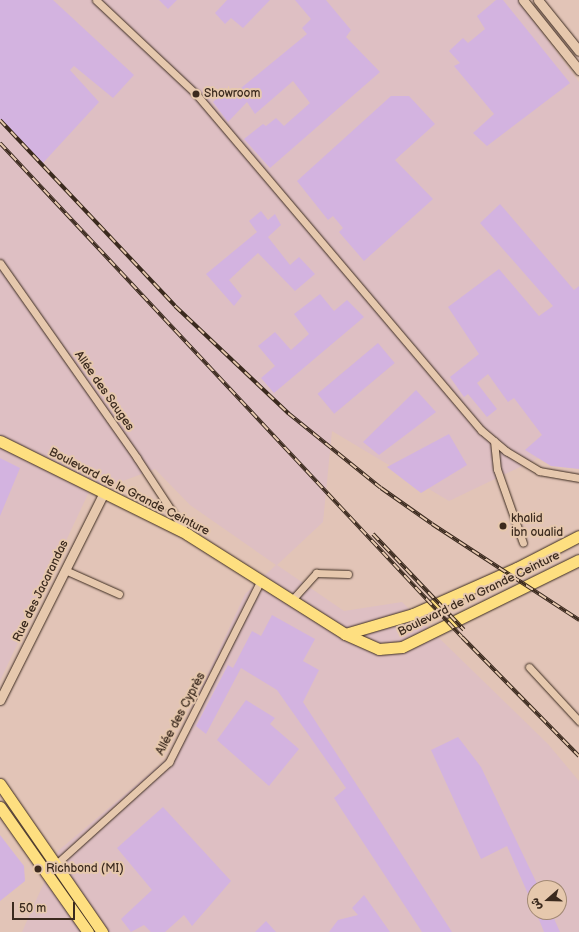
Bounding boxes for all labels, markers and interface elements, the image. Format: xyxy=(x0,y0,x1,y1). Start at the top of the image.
place label: Showroom xyxy=(204,87,260,101)
marker: Showroom xyxy=(191,89,201,99)
street label: Allée des Sauges xyxy=(71,348,137,434)
street label: Boulevard de la Grande Ceinture xyxy=(46,445,212,539)
place label: khalid ibn oualid xyxy=(511,512,563,540)
marker: khalid ibn oualid xyxy=(498,521,508,531)
street label: Rue des Jacarandas xyxy=(10,538,72,644)
street label: Boulevard de la Grande Ceinture xyxy=(396,548,562,640)
street label: Allée des Cyprès xyxy=(153,670,209,758)
place label: Richbond (MI) xyxy=(46,862,124,876)
marker: Richbond (MI) xyxy=(33,864,43,874)
north arrow xyxy=(527,880,567,920)
scale bar xyxy=(14,894,77,920)
text: ش xyxy=(528,896,544,912)
text: 50 m xyxy=(19,901,46,916)

